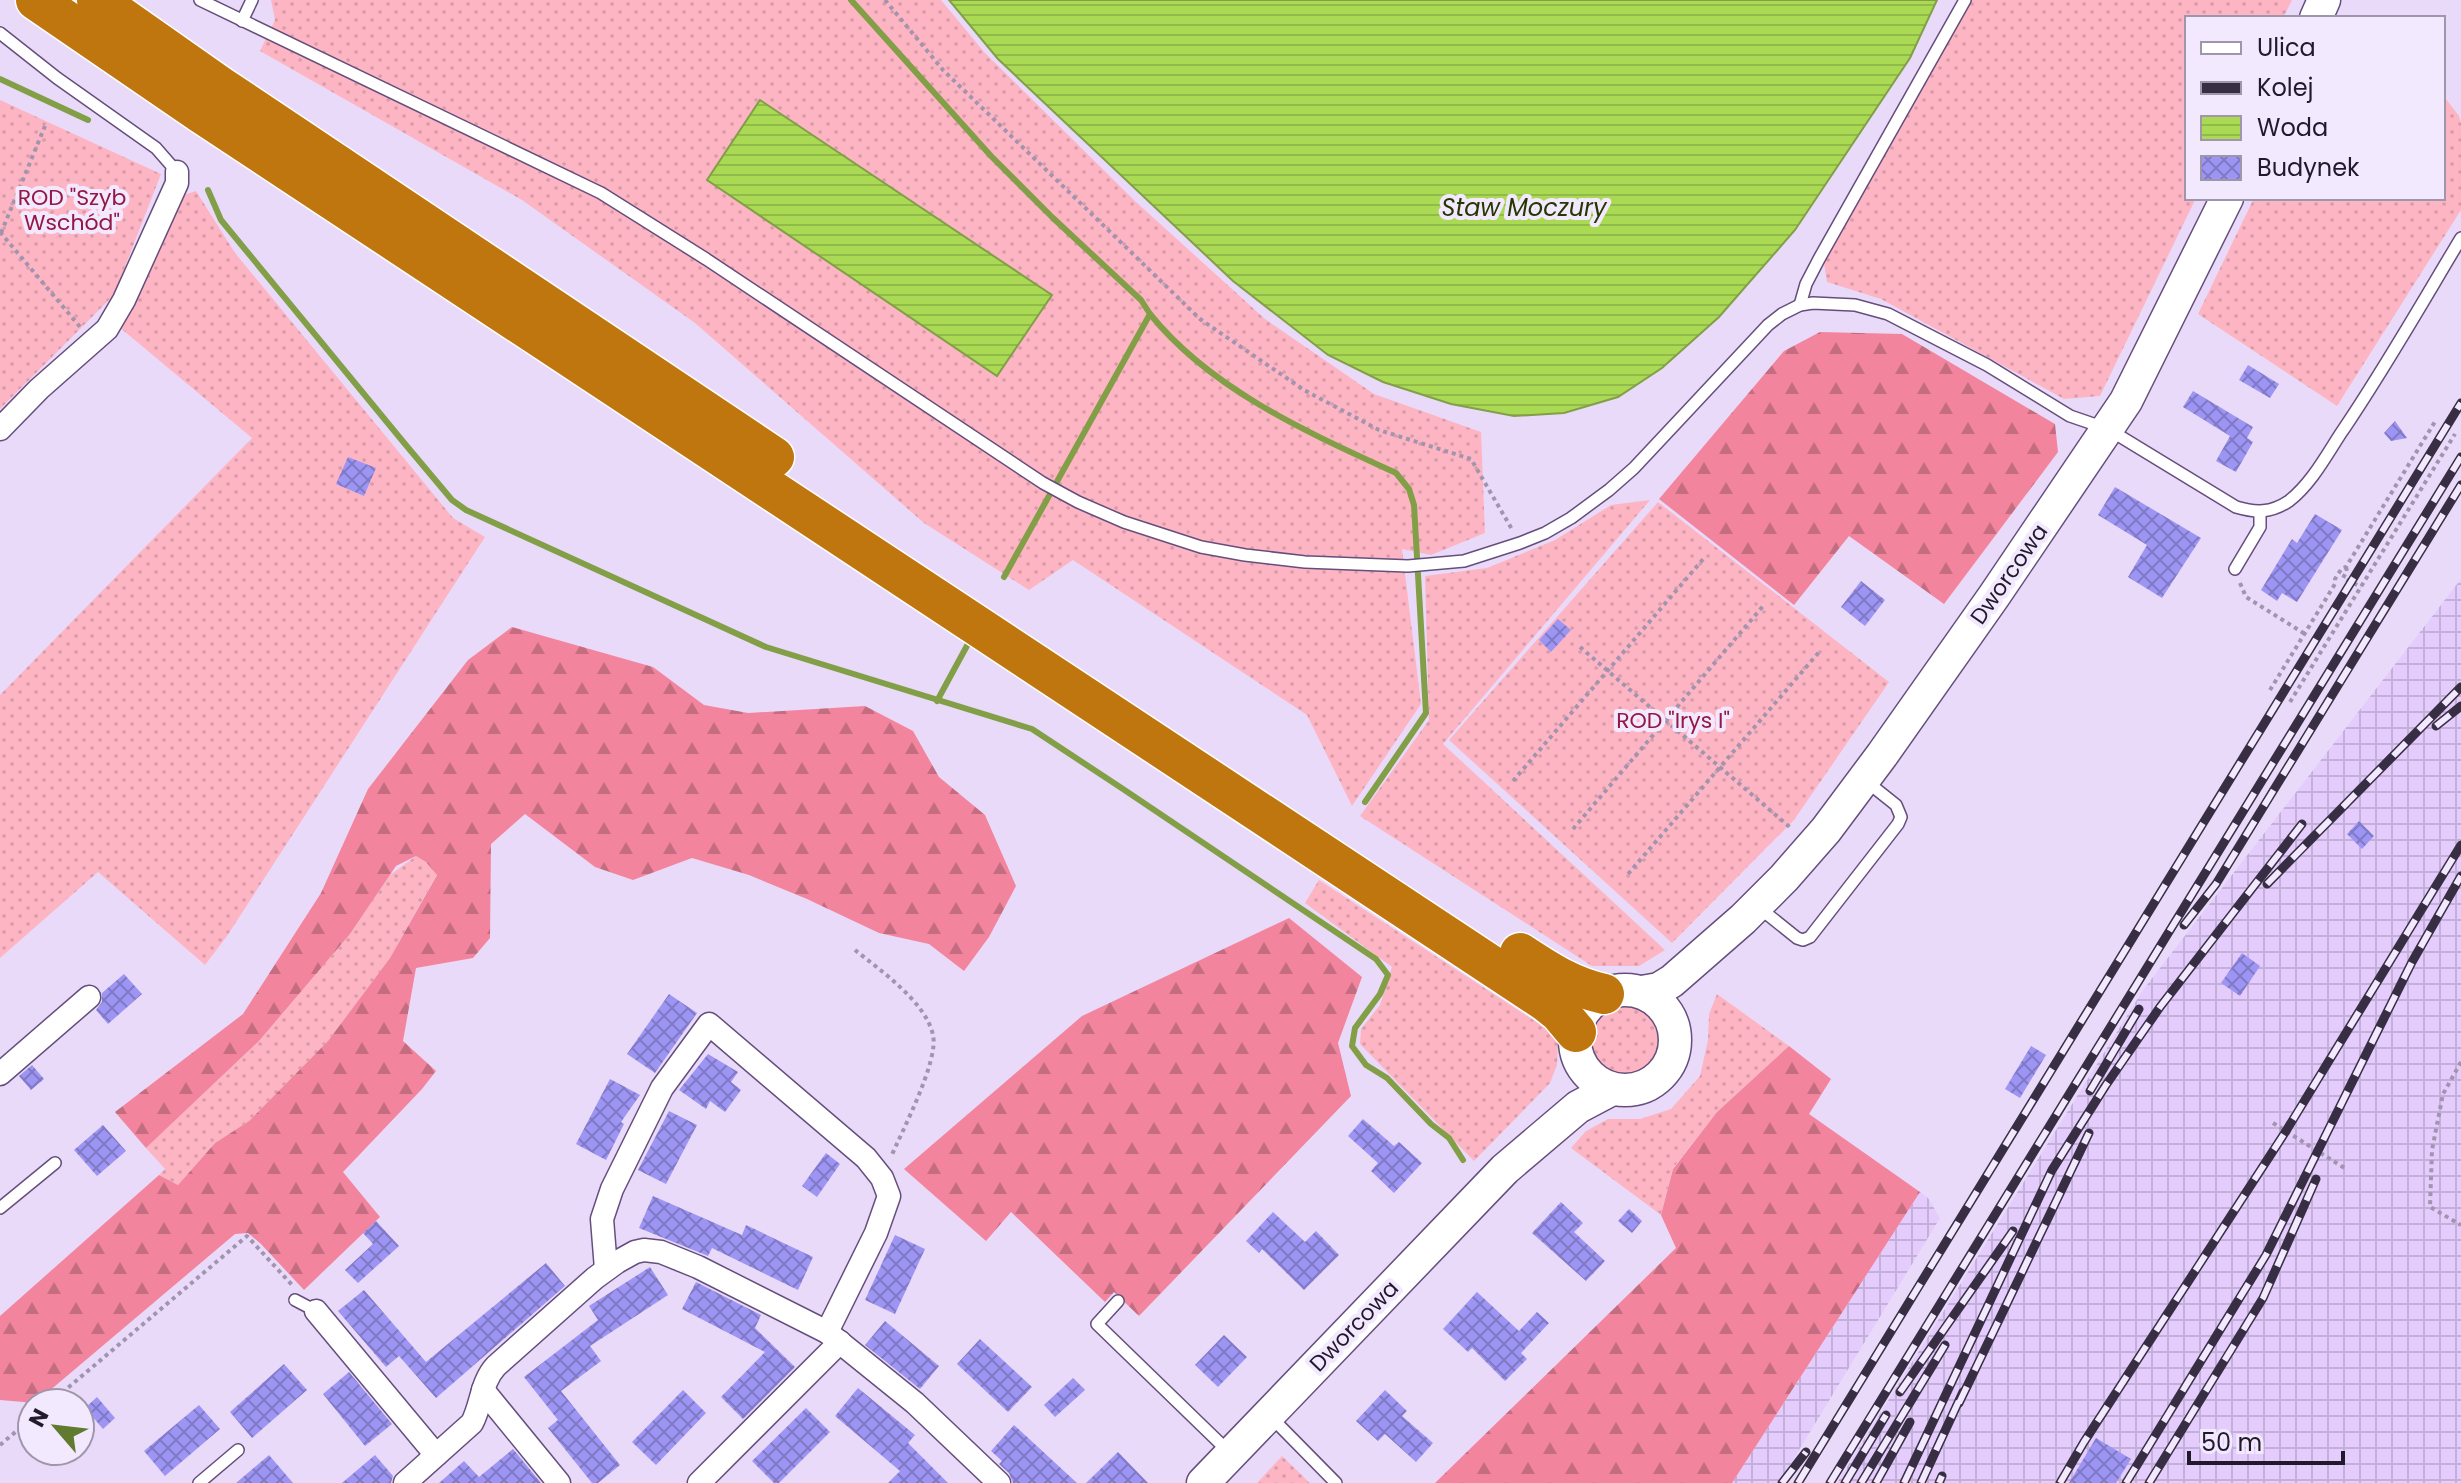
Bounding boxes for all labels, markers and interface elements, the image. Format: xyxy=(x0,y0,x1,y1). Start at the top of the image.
legend xyxy=(2185,16,2445,200)
text: Ulica xyxy=(2257,31,2316,64)
text: Kolej xyxy=(2257,71,2313,104)
text: Woda xyxy=(2257,111,2328,144)
text: Budynek xyxy=(2257,151,2360,184)
park label: ROD "Szyb Wschód" xyxy=(18,182,126,238)
water label: Staw Moczury xyxy=(1441,191,1608,224)
street label: Dworcowa xyxy=(1963,518,2055,630)
park label: ROD "Irys I" xyxy=(1616,705,1730,736)
street label: Dworcowa xyxy=(1302,1273,1406,1379)
north arrow xyxy=(16,1387,96,1467)
text: N xyxy=(21,1403,56,1432)
scale bar xyxy=(2189,1415,2343,1465)
text: 50 m xyxy=(2201,1426,2262,1459)

